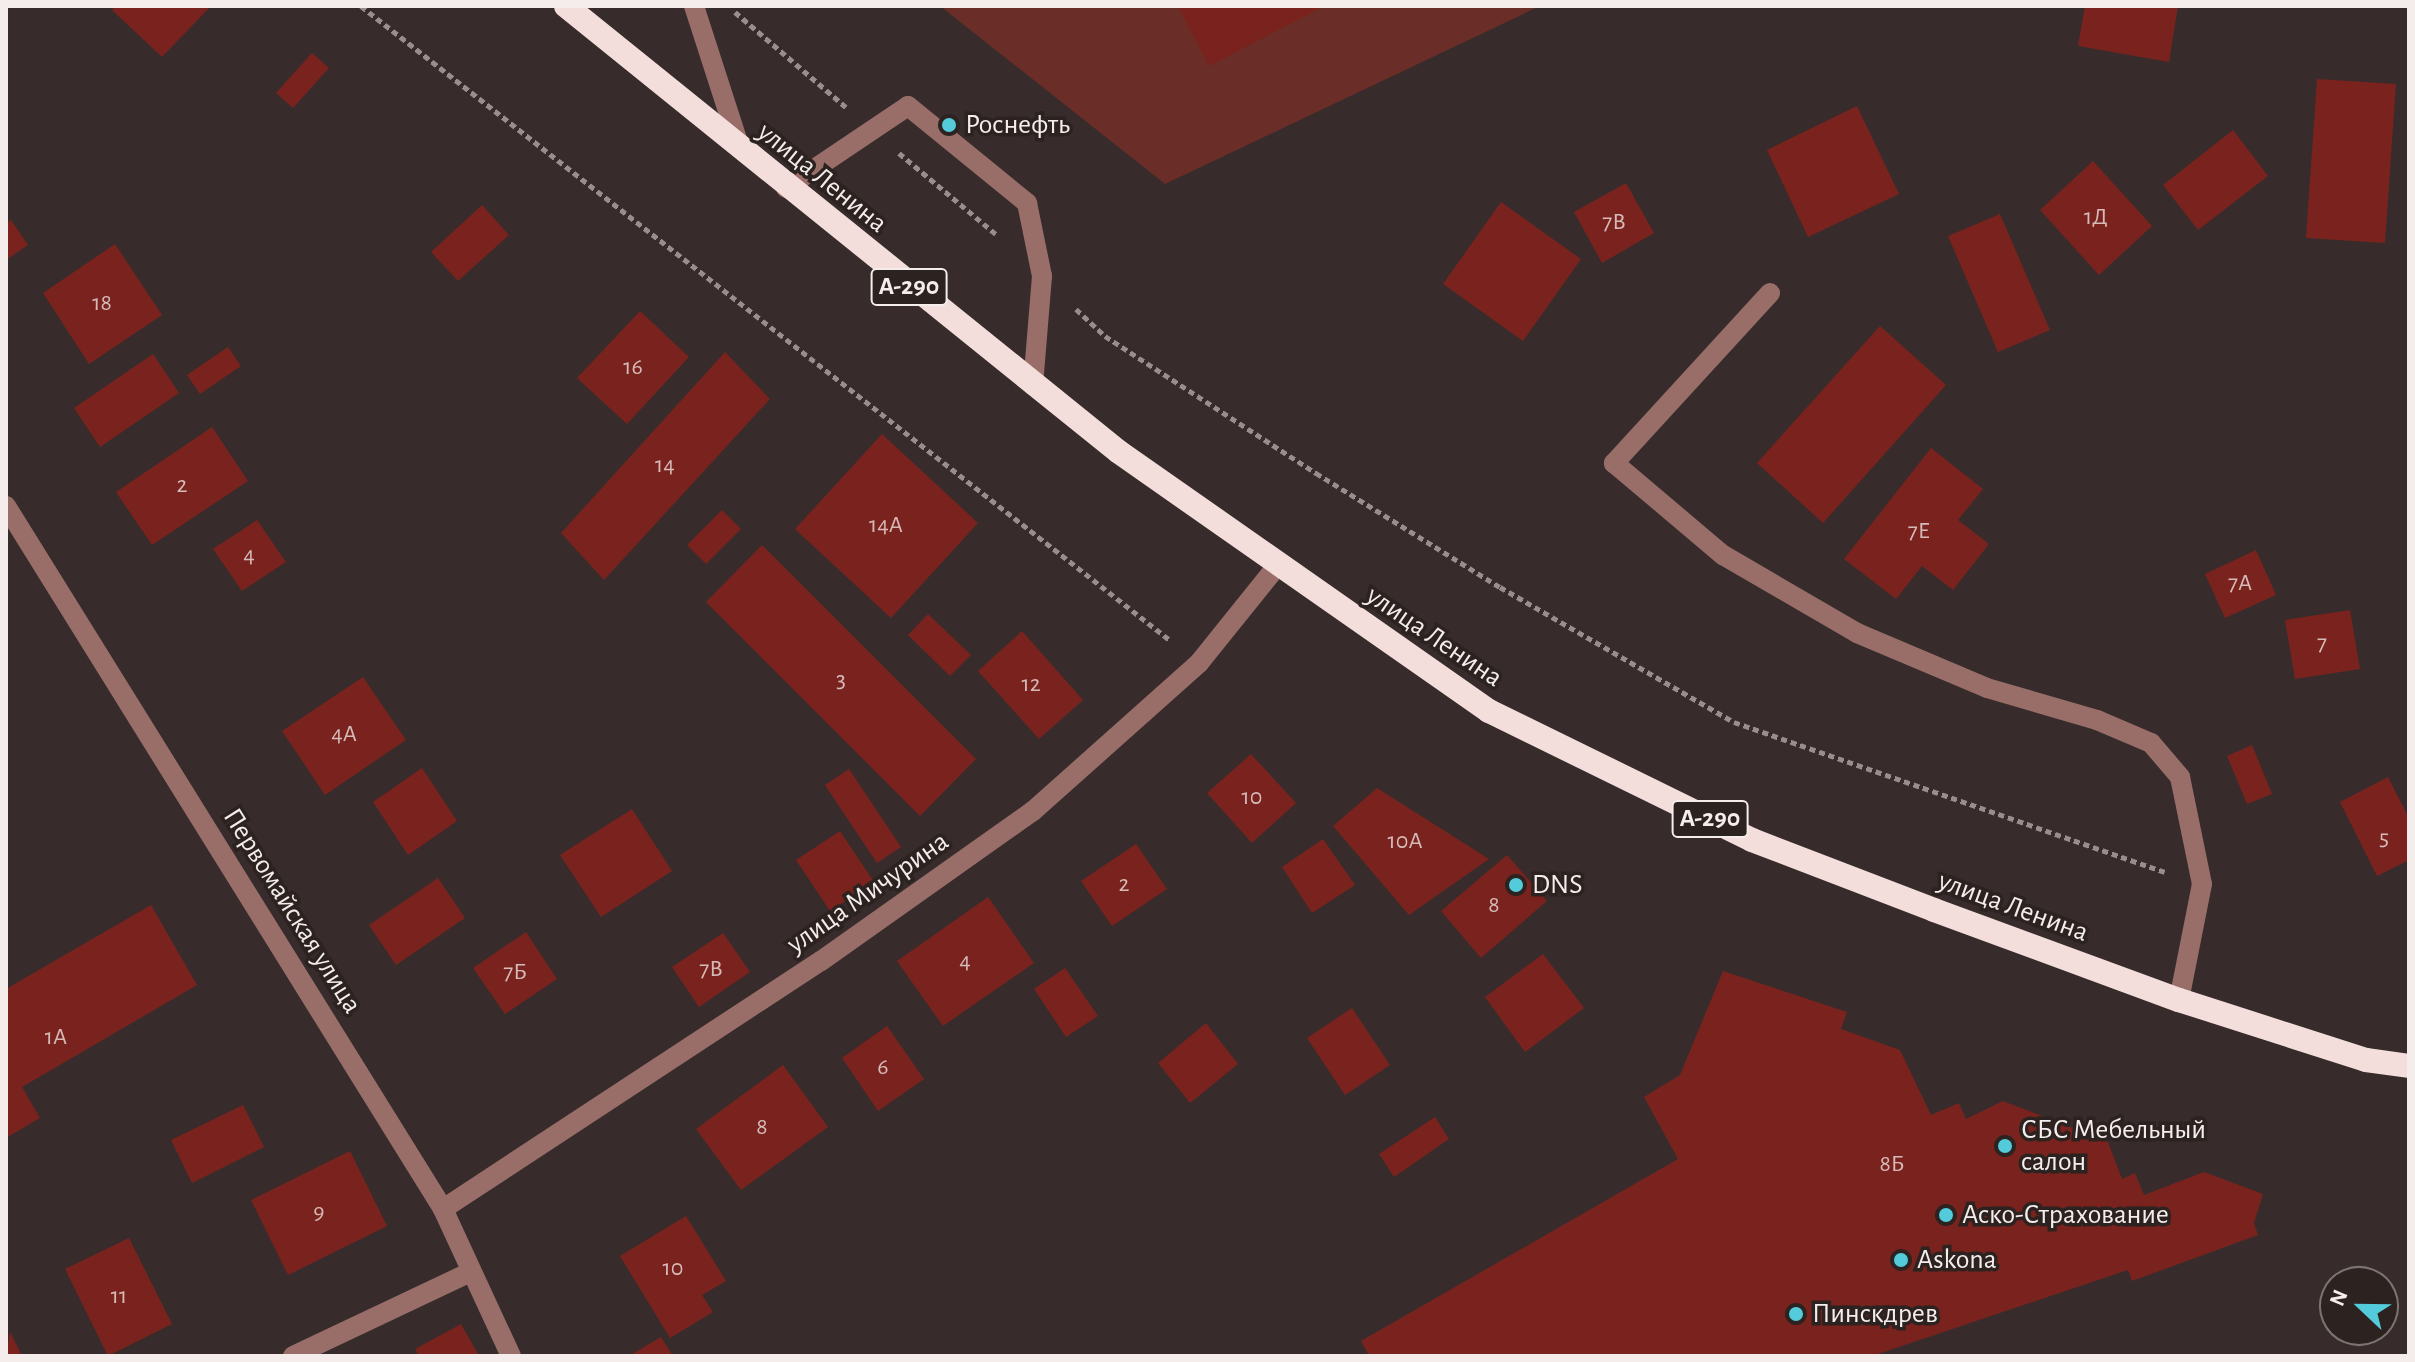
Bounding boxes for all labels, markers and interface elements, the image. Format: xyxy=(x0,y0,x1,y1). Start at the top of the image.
place label: Роснефть xyxy=(965,108,1070,142)
street label: улица Ленина xyxy=(750,115,894,241)
marker: Роснефть xyxy=(940,116,958,134)
house number: 1Д xyxy=(2084,204,2108,232)
house number: 7В xyxy=(1602,209,1626,237)
road number: А-290 xyxy=(869,265,949,309)
house number: 18 xyxy=(92,290,112,318)
house number: 16 xyxy=(623,354,643,382)
house number: 14 xyxy=(655,452,675,480)
house number: 2 xyxy=(177,472,187,500)
house number: 14А xyxy=(869,512,903,540)
house number: 7Е xyxy=(1908,518,1930,546)
house number: 4 xyxy=(243,542,255,570)
house number: 7А xyxy=(2228,570,2252,598)
street label: улица Ленина xyxy=(1359,579,1509,695)
house number: 7 xyxy=(2317,630,2327,658)
house number: 3 xyxy=(836,667,846,695)
house number: 12 xyxy=(1021,671,1041,699)
house number: 4А xyxy=(331,721,357,749)
house number: 10 xyxy=(1242,784,1262,812)
road number: А-290 xyxy=(1670,797,1750,841)
street label: Первомайская улица xyxy=(215,802,369,1020)
street label: улица Мичурина xyxy=(781,825,955,961)
house number: 5 xyxy=(2379,825,2389,853)
house number: 10А xyxy=(1387,828,1423,856)
street label: улица Ленина xyxy=(1933,864,2093,950)
place label: DNS xyxy=(1532,868,1582,902)
house number: 2 xyxy=(1119,871,1129,899)
marker: DNS xyxy=(1507,876,1525,894)
house number: 8 xyxy=(1488,892,1500,920)
house number: 4 xyxy=(959,948,971,976)
house number: 7В xyxy=(699,956,723,984)
house number: 7Б xyxy=(503,959,527,987)
house number: 1А xyxy=(45,1024,67,1052)
house number: 6 xyxy=(877,1054,889,1082)
place label: СБС Мебельный салон xyxy=(2021,1113,2206,1179)
house number: 8 xyxy=(756,1114,768,1142)
marker: СБС Мебельный салон xyxy=(1996,1137,2014,1155)
house number: 8Б xyxy=(1879,1151,1905,1179)
place label: Аско-Страхование xyxy=(1962,1198,2169,1232)
house number: 9 xyxy=(313,1199,325,1227)
marker: Аско-Страхование xyxy=(1937,1206,1955,1224)
place label: Askona xyxy=(1917,1243,1997,1277)
marker: Askona xyxy=(1892,1251,1910,1269)
house number: 10 xyxy=(663,1255,683,1283)
north arrow xyxy=(2319,1266,2399,1346)
house number: 11 xyxy=(111,1283,127,1311)
text: N xyxy=(2326,1287,2352,1309)
place label: Пинскдрев xyxy=(1812,1297,1938,1331)
marker: Пинскдрев xyxy=(1787,1305,1805,1323)

